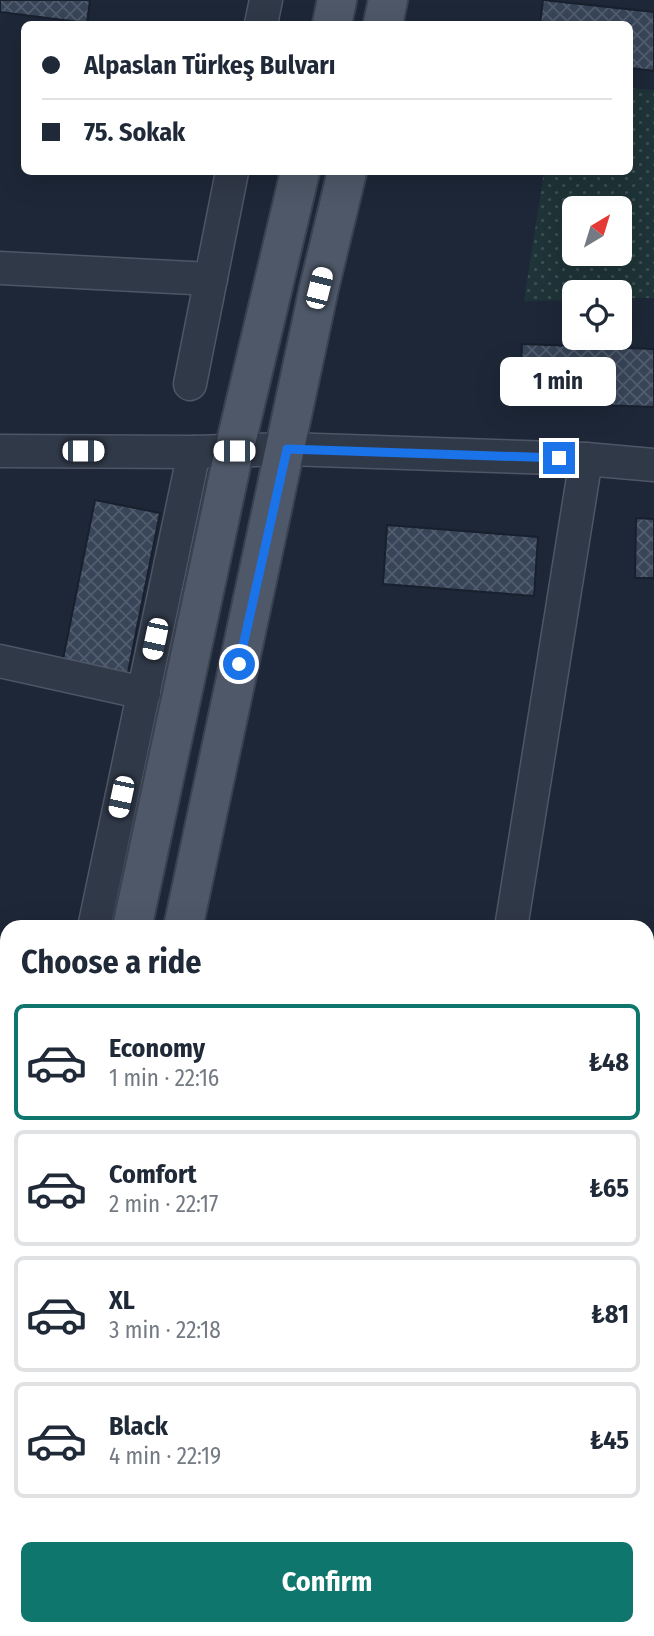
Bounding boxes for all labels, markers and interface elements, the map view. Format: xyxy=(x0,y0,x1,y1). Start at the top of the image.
text: Alpaslan Türkeş Bulvarı xyxy=(84,50,336,81)
text: 75. Sokak xyxy=(84,117,185,148)
north arrow xyxy=(562,196,632,266)
map controls xyxy=(562,196,632,350)
car xyxy=(304,265,335,311)
button: locate xyxy=(562,280,632,350)
callout: 1 min xyxy=(501,356,617,406)
text: 1 min xyxy=(533,367,583,395)
car xyxy=(63,441,105,462)
car xyxy=(214,441,256,462)
route end xyxy=(543,442,575,474)
car xyxy=(141,616,170,662)
route start xyxy=(223,648,255,680)
car xyxy=(107,774,136,820)
text: Choose a ride xyxy=(21,943,202,981)
icon: car xyxy=(25,1031,88,1094)
text: Economy xyxy=(109,1033,205,1064)
text: ₺48 xyxy=(588,1047,629,1078)
text: 1 min · 22:16 xyxy=(109,1064,219,1092)
icon: car xyxy=(25,1157,88,1220)
text: Comfort xyxy=(109,1159,197,1190)
text: ₺65 xyxy=(589,1173,629,1204)
text: 2 min · 22:17 xyxy=(109,1190,218,1218)
icon: car xyxy=(25,1283,88,1346)
text: XL xyxy=(109,1285,135,1316)
text: ₺81 xyxy=(591,1299,629,1330)
text: 3 min · 22:18 xyxy=(109,1316,221,1344)
icon: car xyxy=(25,1409,88,1472)
text: Black xyxy=(109,1411,168,1442)
text: ₺45 xyxy=(590,1425,629,1456)
text: 4 min · 22:19 xyxy=(109,1442,221,1470)
button: Confirm xyxy=(21,1542,633,1622)

